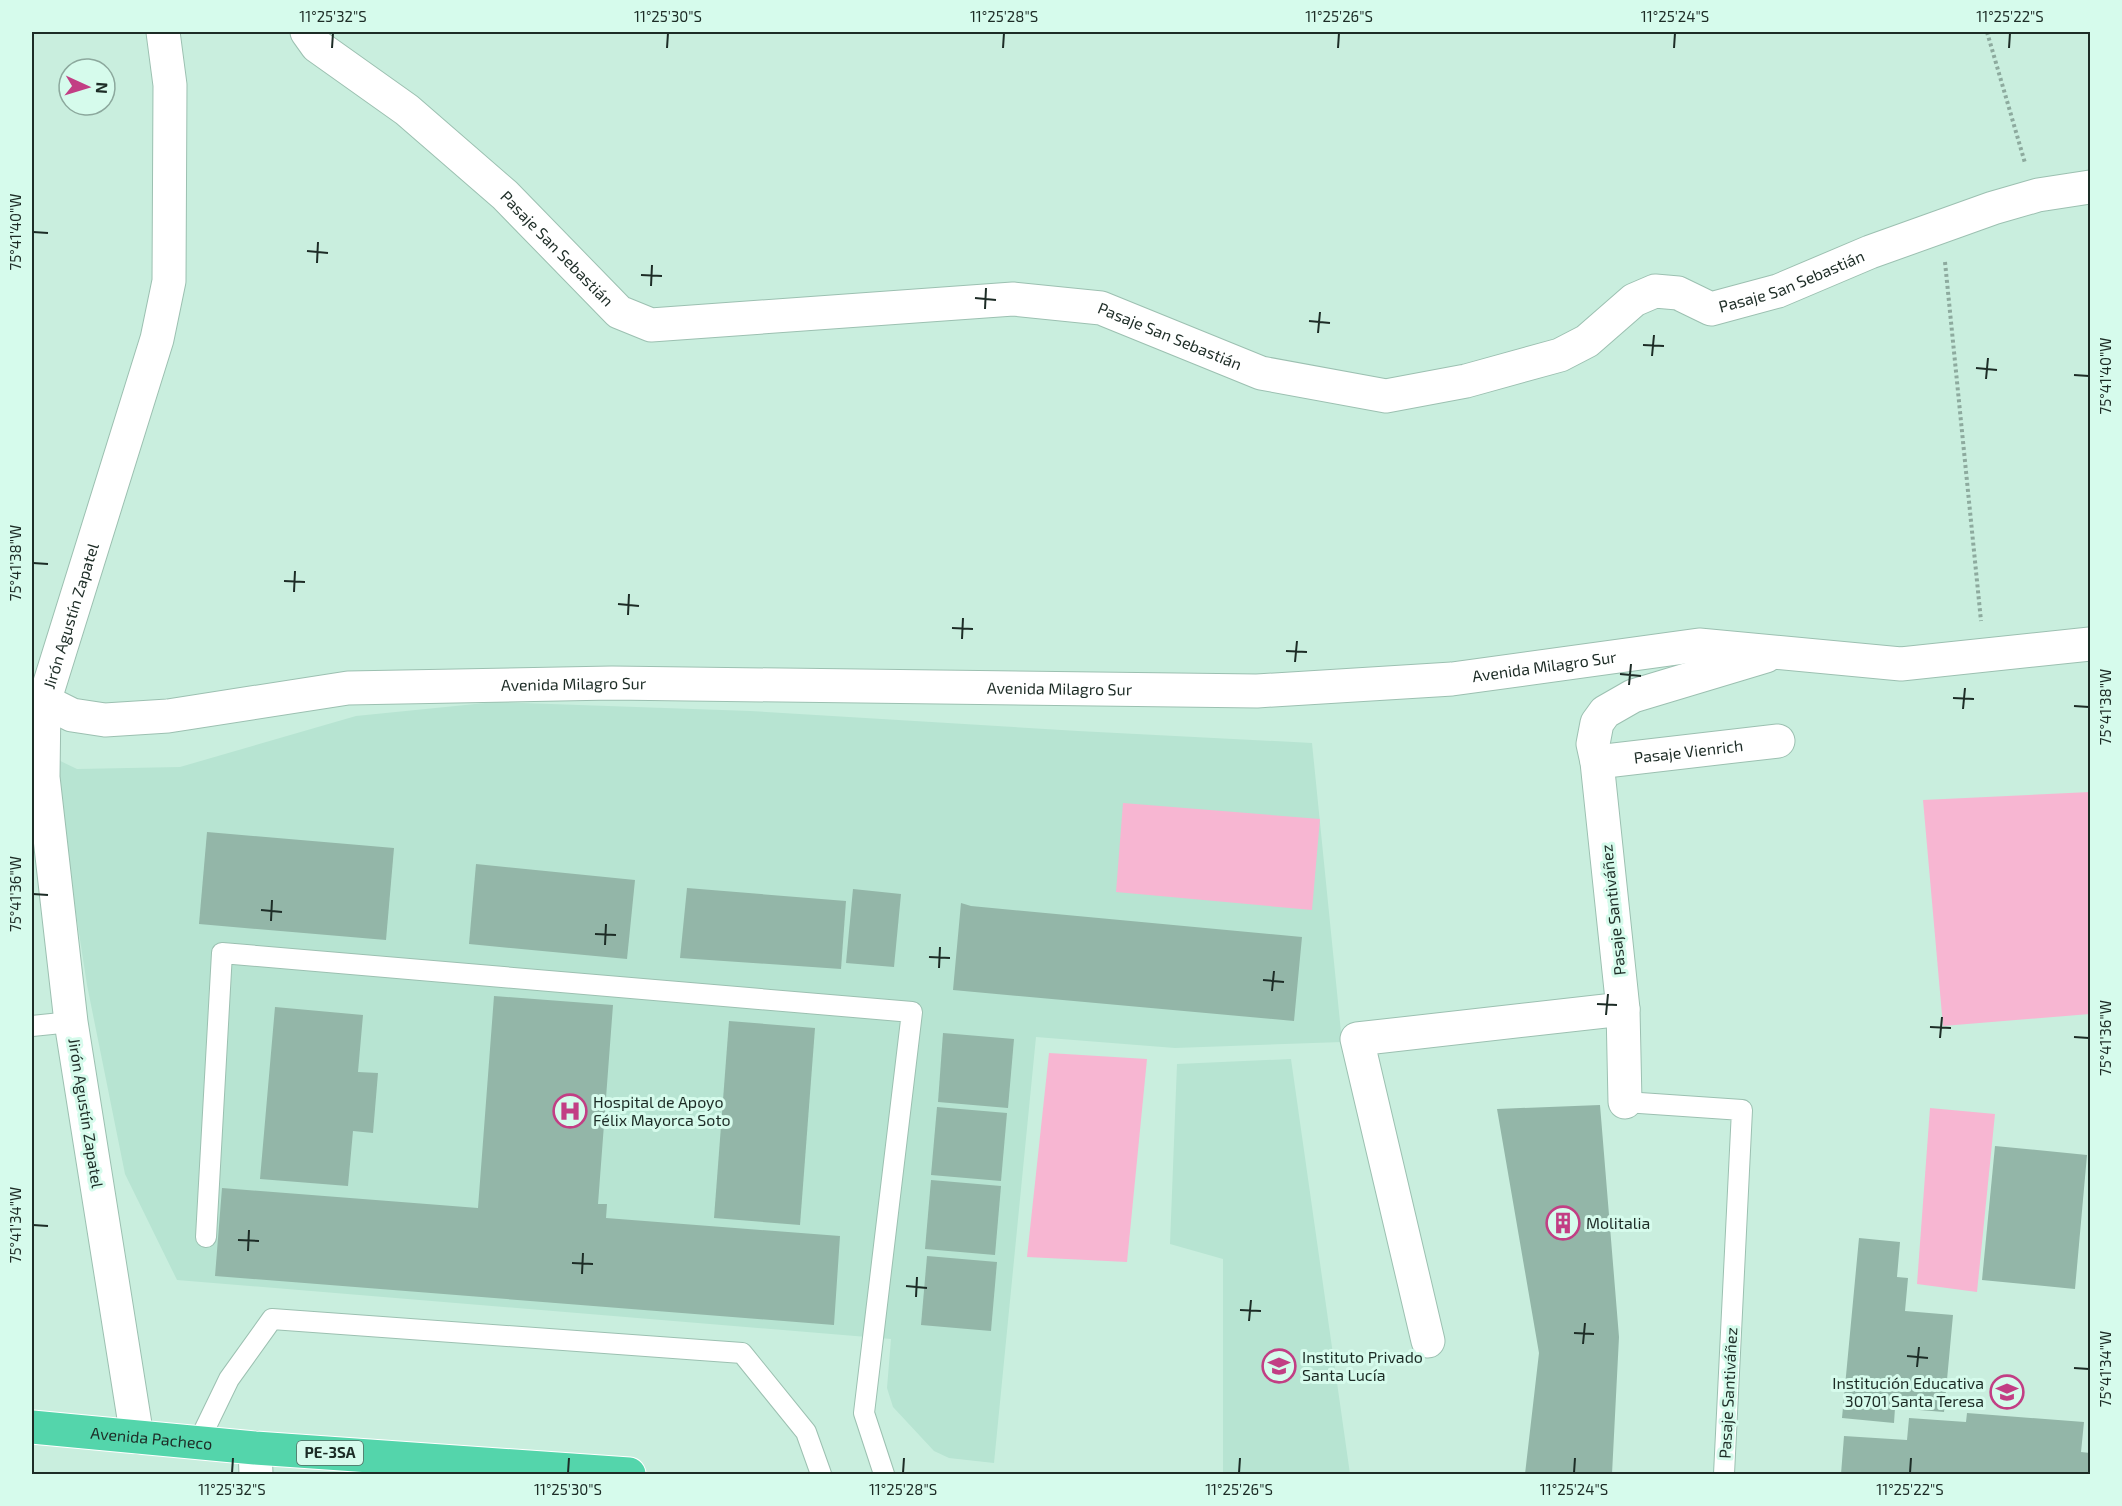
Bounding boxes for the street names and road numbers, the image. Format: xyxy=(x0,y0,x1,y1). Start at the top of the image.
street label: Pasaje San Sebastián xyxy=(497,186,618,310)
street label: Pasaje San Sebastián xyxy=(1716,246,1867,316)
street label: Pasaje San Sebastián xyxy=(1095,298,1245,373)
street label: Jirón Agustín Zapatel xyxy=(39,540,102,691)
street label: Avenida Milagro Sur xyxy=(1471,646,1618,685)
street label: Avenida Milagro Sur xyxy=(501,673,647,694)
street label: Avenida Milagro Sur xyxy=(987,678,1133,698)
street label: Pasaje Vienrich xyxy=(1633,735,1744,767)
street label: Pasaje Santiváñez xyxy=(1596,844,1630,976)
street label: Jirón Agustín Zapatel xyxy=(65,1037,108,1190)
street label: Pasaje Santiváñez xyxy=(1715,1327,1741,1459)
street label: Avenida Pacheco xyxy=(90,1423,213,1453)
road number: PE-3SA xyxy=(297,1441,363,1465)

